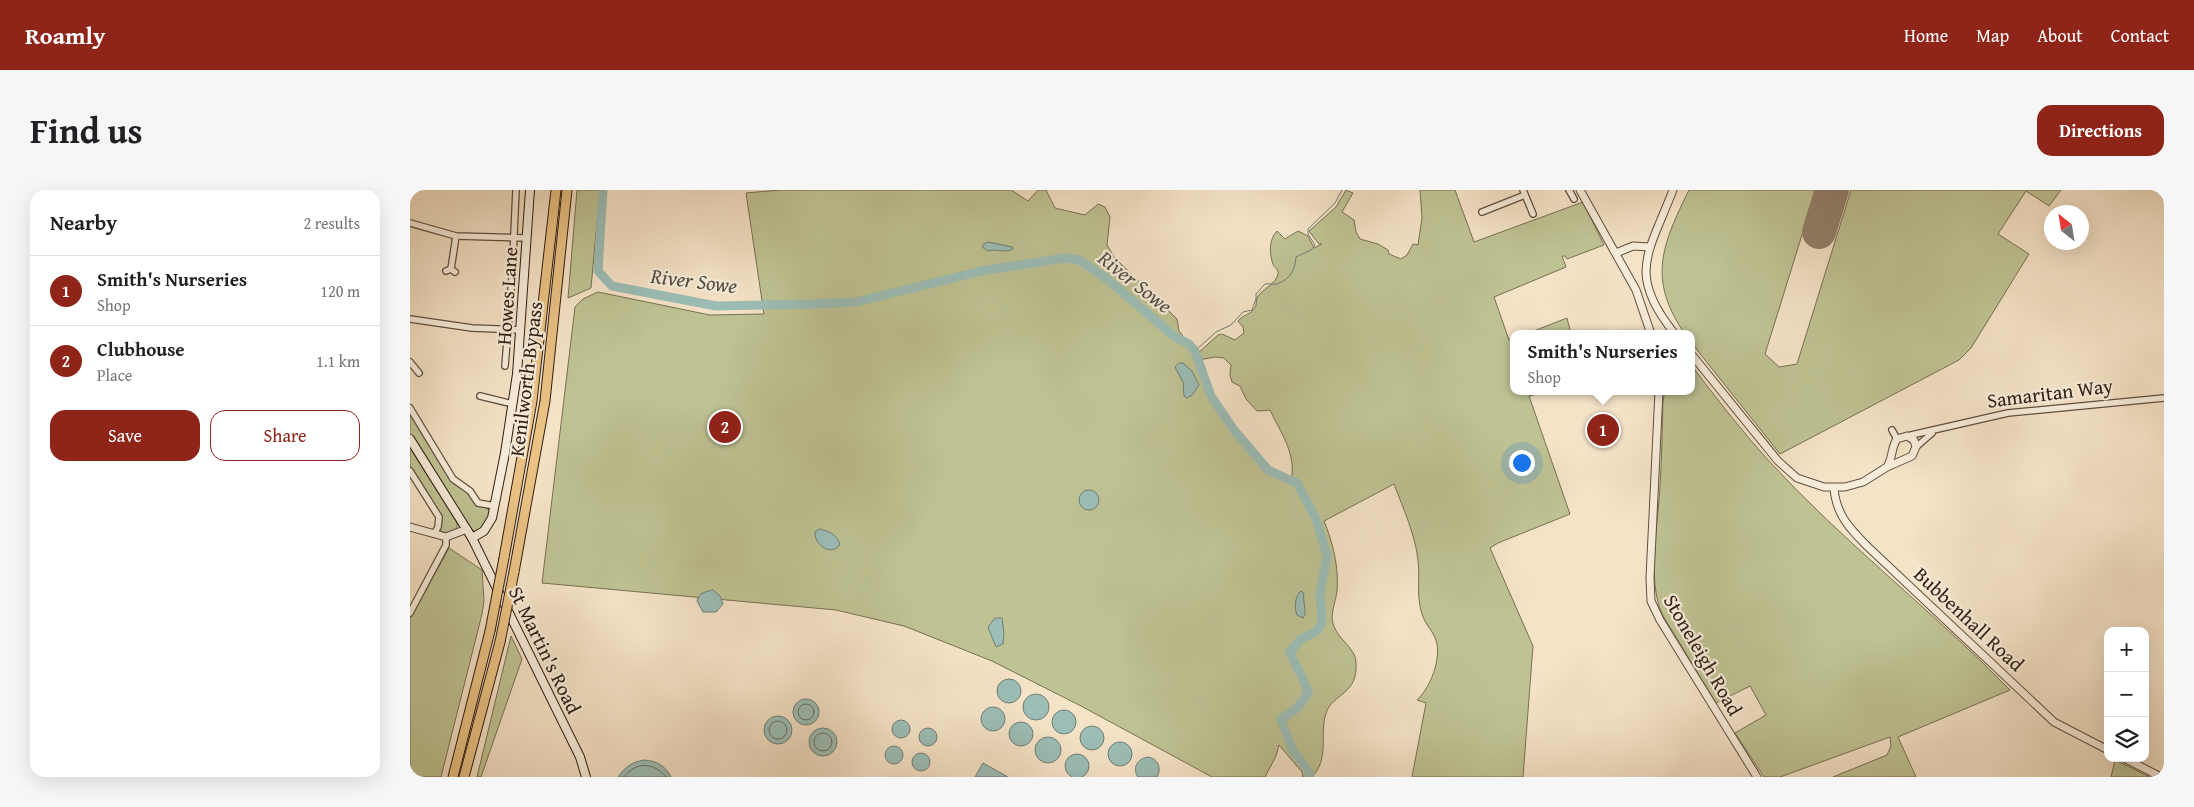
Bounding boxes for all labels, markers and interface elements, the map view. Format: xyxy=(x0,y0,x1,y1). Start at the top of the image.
text: Roamly xyxy=(25,18,105,53)
text: Home xyxy=(1904,22,1948,49)
text: Map xyxy=(1976,22,2009,49)
text: About xyxy=(2037,22,2083,49)
text: Contact xyxy=(2111,22,2169,49)
text: Find us xyxy=(30,105,143,156)
button: Directions xyxy=(2037,105,2164,156)
north arrow xyxy=(2044,205,2089,250)
text: Nearby xyxy=(50,207,117,238)
text: 2 results xyxy=(303,211,360,235)
water label: River Sowe xyxy=(1091,242,1179,321)
street label: Howes Lane xyxy=(489,246,524,346)
water label: River Sowe xyxy=(648,260,739,301)
text: Smith's Nurseries xyxy=(97,265,247,293)
text: 1 xyxy=(62,279,70,303)
text: 120 m xyxy=(320,279,360,303)
text: Shop xyxy=(97,293,131,317)
street label: Kenilworth Bypass xyxy=(502,300,549,458)
popup xyxy=(1510,330,1695,395)
text: Clubhouse xyxy=(97,335,185,363)
text: Smith's Nurseries xyxy=(1527,337,1678,365)
text: 2 xyxy=(62,349,70,373)
text: 1.1 km xyxy=(316,349,360,373)
text: Place xyxy=(97,363,132,387)
text: Shop xyxy=(1527,365,1561,389)
street label: Samaritan Way xyxy=(1985,370,2115,415)
pin: 2 xyxy=(709,408,741,446)
button: Save xyxy=(50,410,200,461)
button: Share xyxy=(210,410,360,461)
pin: 1 xyxy=(1587,411,1619,449)
your location xyxy=(1509,450,1535,476)
street label: Bubbenhall Road xyxy=(1908,560,2031,678)
street label: St Martin's Road xyxy=(502,581,589,719)
street label: Stoneleigh Road xyxy=(1657,589,1750,721)
map controls xyxy=(2104,627,2149,762)
button: + xyxy=(2104,627,2149,672)
button: − xyxy=(2104,672,2149,717)
button: layers xyxy=(2104,717,2149,762)

